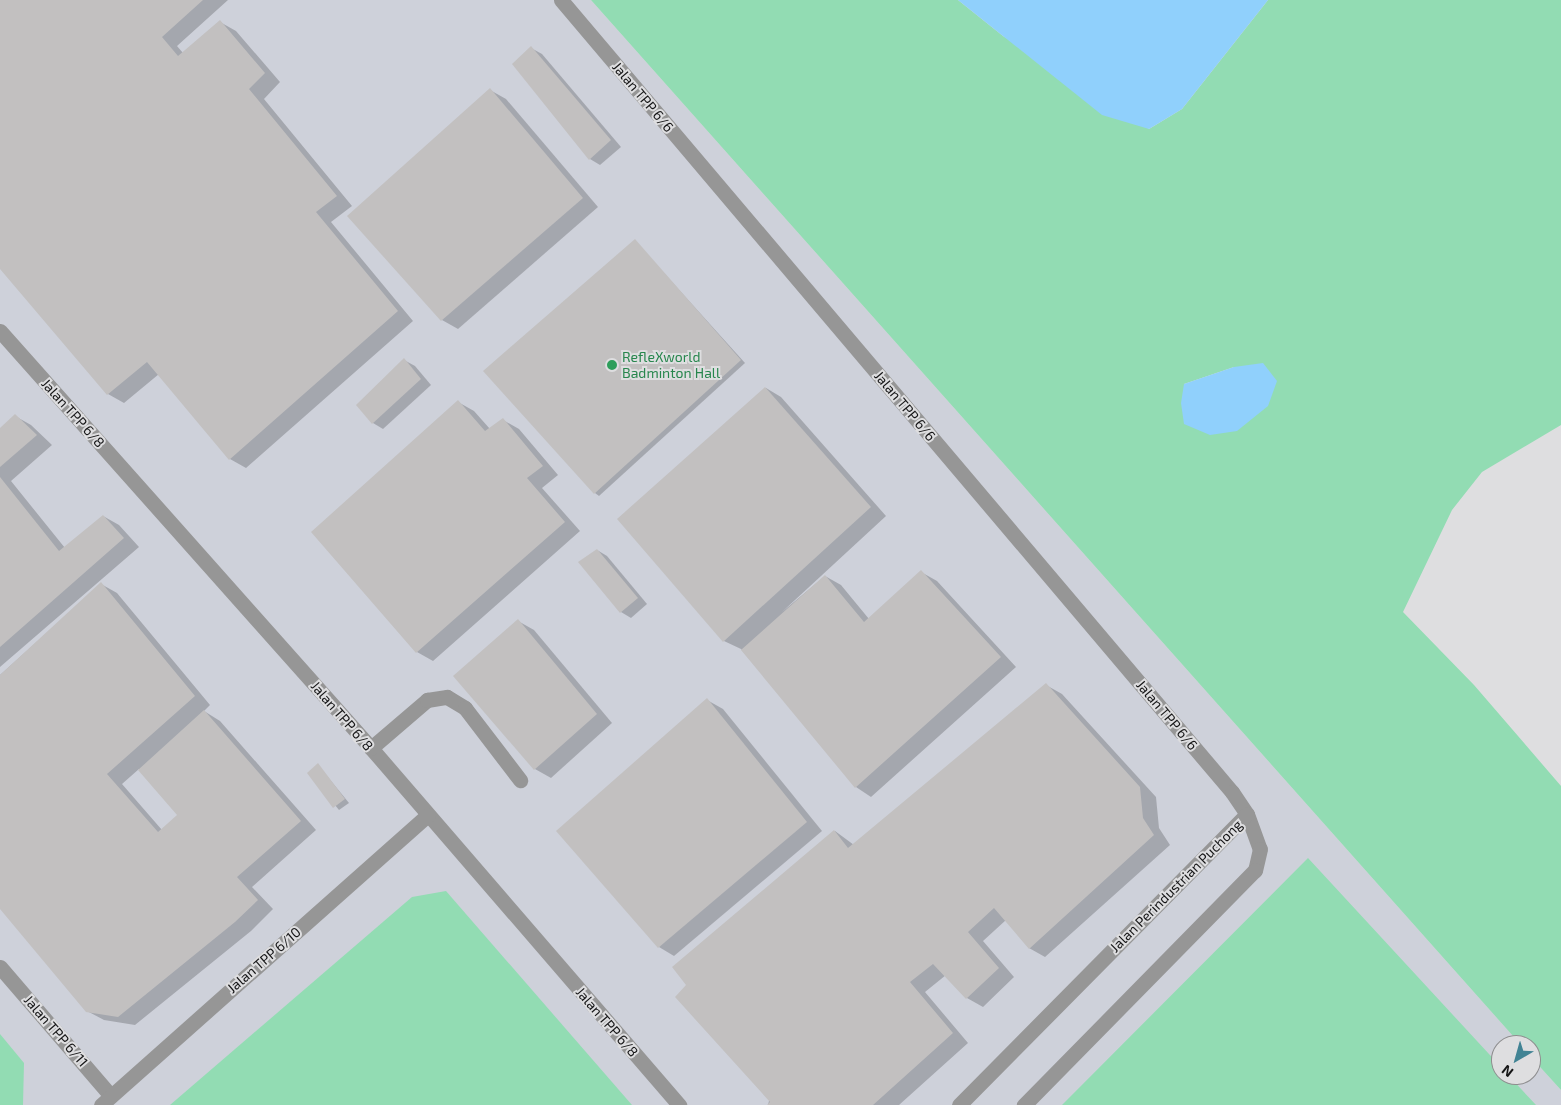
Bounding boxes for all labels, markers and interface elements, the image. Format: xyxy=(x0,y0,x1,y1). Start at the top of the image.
street label: Jalan TPP 6/6 xyxy=(609,58,677,136)
place label: RefleXworld Badminton Hall xyxy=(622,349,720,382)
marker: RefleXworld Badminton Hall xyxy=(606,359,618,371)
street label: Jalan TPP 6/6 xyxy=(871,367,939,445)
street label: Jalan TPP 6/8 xyxy=(38,375,108,451)
street label: Jalan TPP 6/6 xyxy=(1133,676,1201,754)
street label: Jalan TPP 6/8 xyxy=(307,678,377,754)
street label: Jalan Perindustrian Puchong xyxy=(1106,816,1246,956)
street label: Jalan TPP 6/10 xyxy=(224,923,304,997)
street label: Jalan TPP 6/8 xyxy=(572,984,642,1060)
street label: Jalan TPP 6/11 xyxy=(20,992,92,1070)
north arrow xyxy=(1491,1035,1541,1085)
text: N xyxy=(1498,1062,1516,1081)

